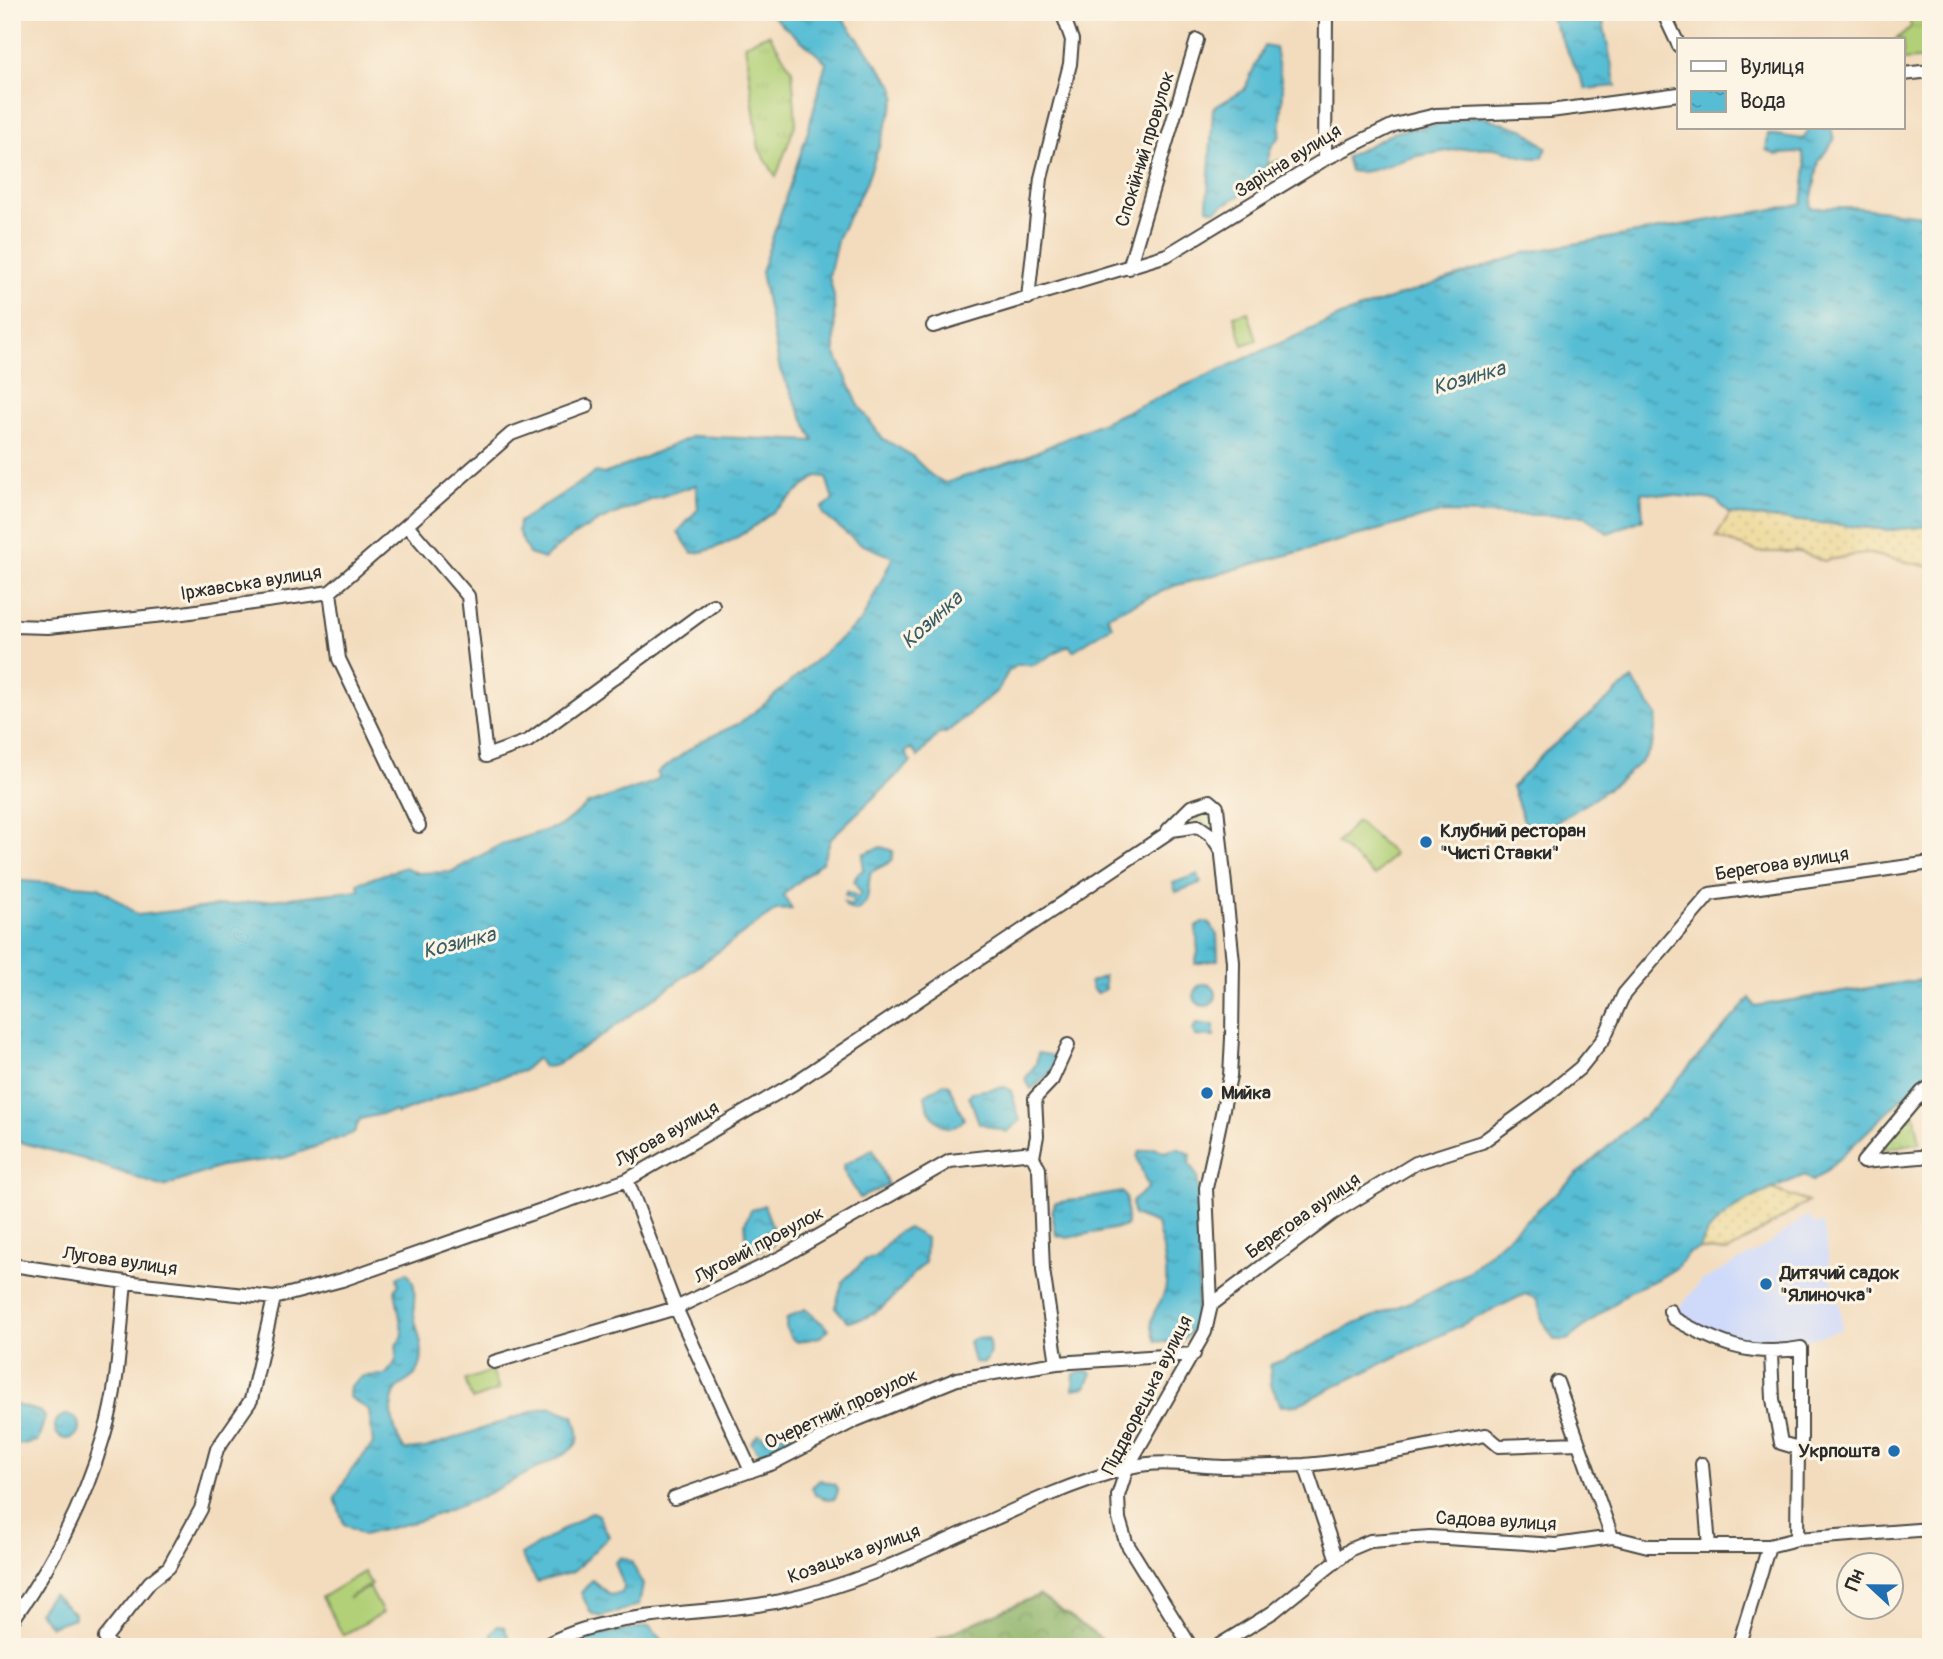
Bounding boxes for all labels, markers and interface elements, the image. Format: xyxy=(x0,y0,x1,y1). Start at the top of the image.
legend xyxy=(1677,38,1904,130)
text: Вулиця xyxy=(1740,54,1804,81)
street label: Спокійний провулок xyxy=(1110,68,1180,230)
text: Вода xyxy=(1740,88,1786,115)
street label: Зарічна вулиця xyxy=(1230,119,1346,203)
water label: Козинка xyxy=(1430,354,1509,401)
street label: Іржавська вулиця xyxy=(179,560,323,606)
water label: Козинка xyxy=(896,584,969,655)
place label: Клубний ресторан "Чисті Ставки" xyxy=(1440,819,1586,865)
marker: Клубний ресторан "Чисті Ставки" xyxy=(1418,834,1434,850)
street label: Берегова вулиця xyxy=(1714,842,1851,886)
water label: Козинка xyxy=(420,921,499,965)
place label: Мийка xyxy=(1221,1081,1271,1105)
marker: Мийка xyxy=(1199,1085,1215,1101)
street label: Лугова вулиця xyxy=(610,1096,723,1173)
street label: Берегова вулиця xyxy=(1241,1167,1365,1265)
street label: Луговий провулок xyxy=(689,1201,828,1290)
street label: Лугова вулиця xyxy=(60,1241,179,1281)
place label: Дитячий садок "Ялиночка" xyxy=(1779,1261,1900,1307)
marker: Дитячий садок "Ялиночка" xyxy=(1758,1276,1774,1292)
street label: Піддворецька вулиця xyxy=(1096,1311,1198,1479)
street label: Очеретний провулок xyxy=(761,1363,922,1455)
place label: Укрпошта xyxy=(1798,1439,1880,1463)
marker: Укрпошта xyxy=(1886,1443,1902,1459)
street label: Садова вулиця xyxy=(1435,1506,1557,1536)
street label: Козацька вулиця xyxy=(784,1519,924,1589)
north arrow xyxy=(1834,1550,1904,1620)
text: Пн xyxy=(1840,1566,1870,1594)

